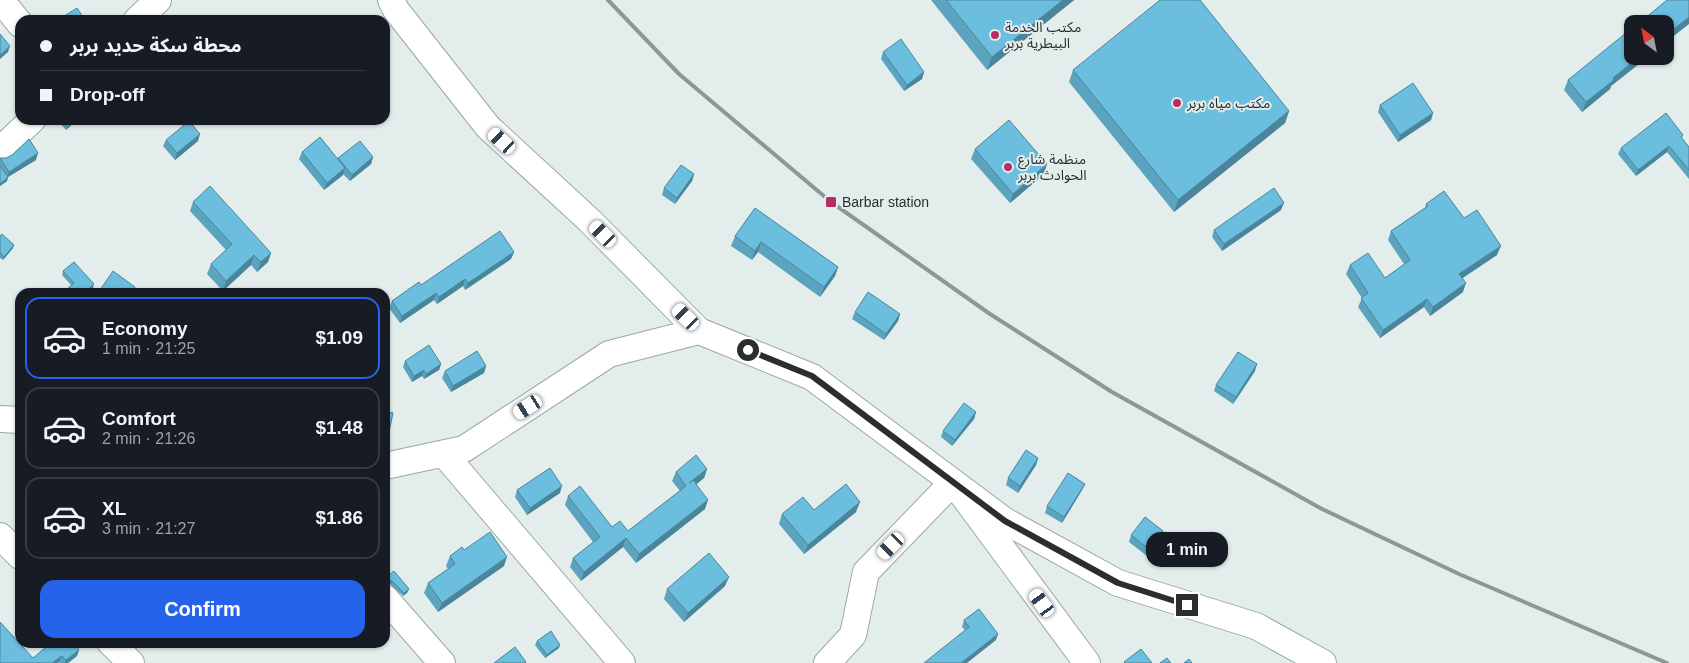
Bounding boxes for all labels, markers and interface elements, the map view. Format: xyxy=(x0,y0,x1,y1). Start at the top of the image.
north arrow xyxy=(1624,15,1674,65)
map controls xyxy=(1624,15,1674,65)
place label: مكتب الخدمة البيطرية بربر xyxy=(1004,19,1081,52)
marker: مكتب الخدمة البيطرية بربر xyxy=(989,29,1001,41)
text: محطة سكة حديد بربر xyxy=(70,35,242,56)
text: Drop-off xyxy=(70,84,145,105)
place label: مكتب مياه بربر xyxy=(1186,95,1270,112)
marker: مكتب مياه بربر xyxy=(1171,97,1183,109)
car xyxy=(485,125,518,157)
place label: منظمة شارع الحوادث بربر xyxy=(1017,151,1087,184)
marker: منظمة شارع الحوادث بربر xyxy=(1002,161,1014,173)
place label: Barbar station xyxy=(842,194,929,210)
marker: Barbar station xyxy=(824,195,838,209)
car xyxy=(587,218,618,250)
car xyxy=(670,301,701,333)
icon: car xyxy=(42,316,87,361)
text: Economy xyxy=(102,318,188,339)
text: $1.09 xyxy=(315,327,363,348)
route start xyxy=(737,339,759,361)
text: 1 min · 21:25 xyxy=(102,340,195,357)
car xyxy=(511,393,544,421)
icon: car xyxy=(42,406,87,451)
text: Comfort xyxy=(102,408,176,429)
text: $1.48 xyxy=(315,417,363,438)
text: 2 min · 21:26 xyxy=(102,430,195,447)
icon: car xyxy=(42,496,87,541)
text: XL xyxy=(102,498,126,519)
text: $1.86 xyxy=(315,507,363,528)
text: 3 min · 21:27 xyxy=(102,520,195,537)
car xyxy=(875,530,906,562)
callout: 1 min xyxy=(1146,532,1228,568)
text: 1 min xyxy=(1166,541,1208,558)
button: Confirm xyxy=(40,580,365,638)
car xyxy=(1027,586,1056,620)
route end xyxy=(1176,594,1198,616)

